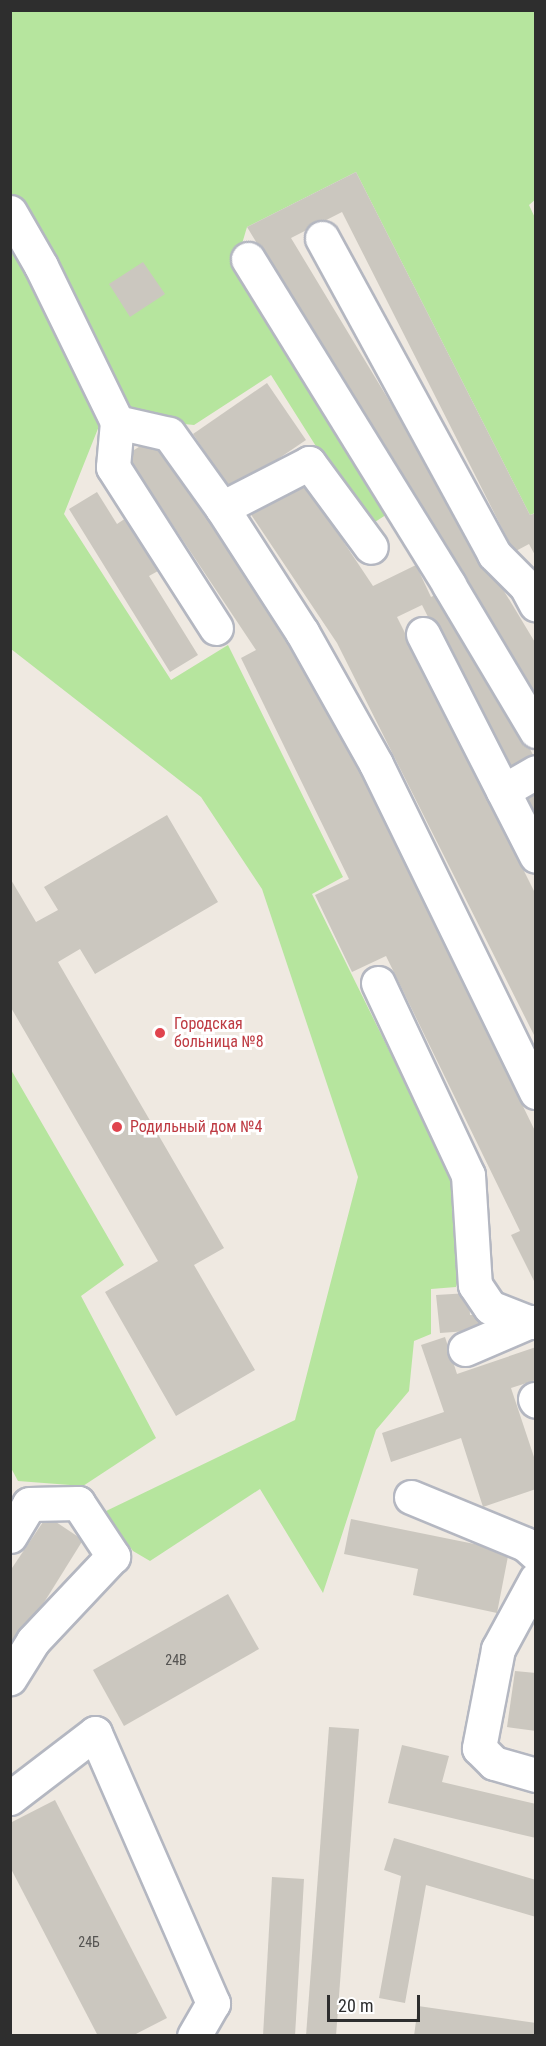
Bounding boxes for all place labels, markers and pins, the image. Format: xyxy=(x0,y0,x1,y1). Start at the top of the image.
place label: Городская больница №8 xyxy=(174,1014,264,1052)
marker: Городская больница №8 xyxy=(151,1024,169,1042)
place label: Родильный дом №4 xyxy=(130,1117,262,1137)
marker: Родильный дом №4 xyxy=(108,1118,126,1136)

